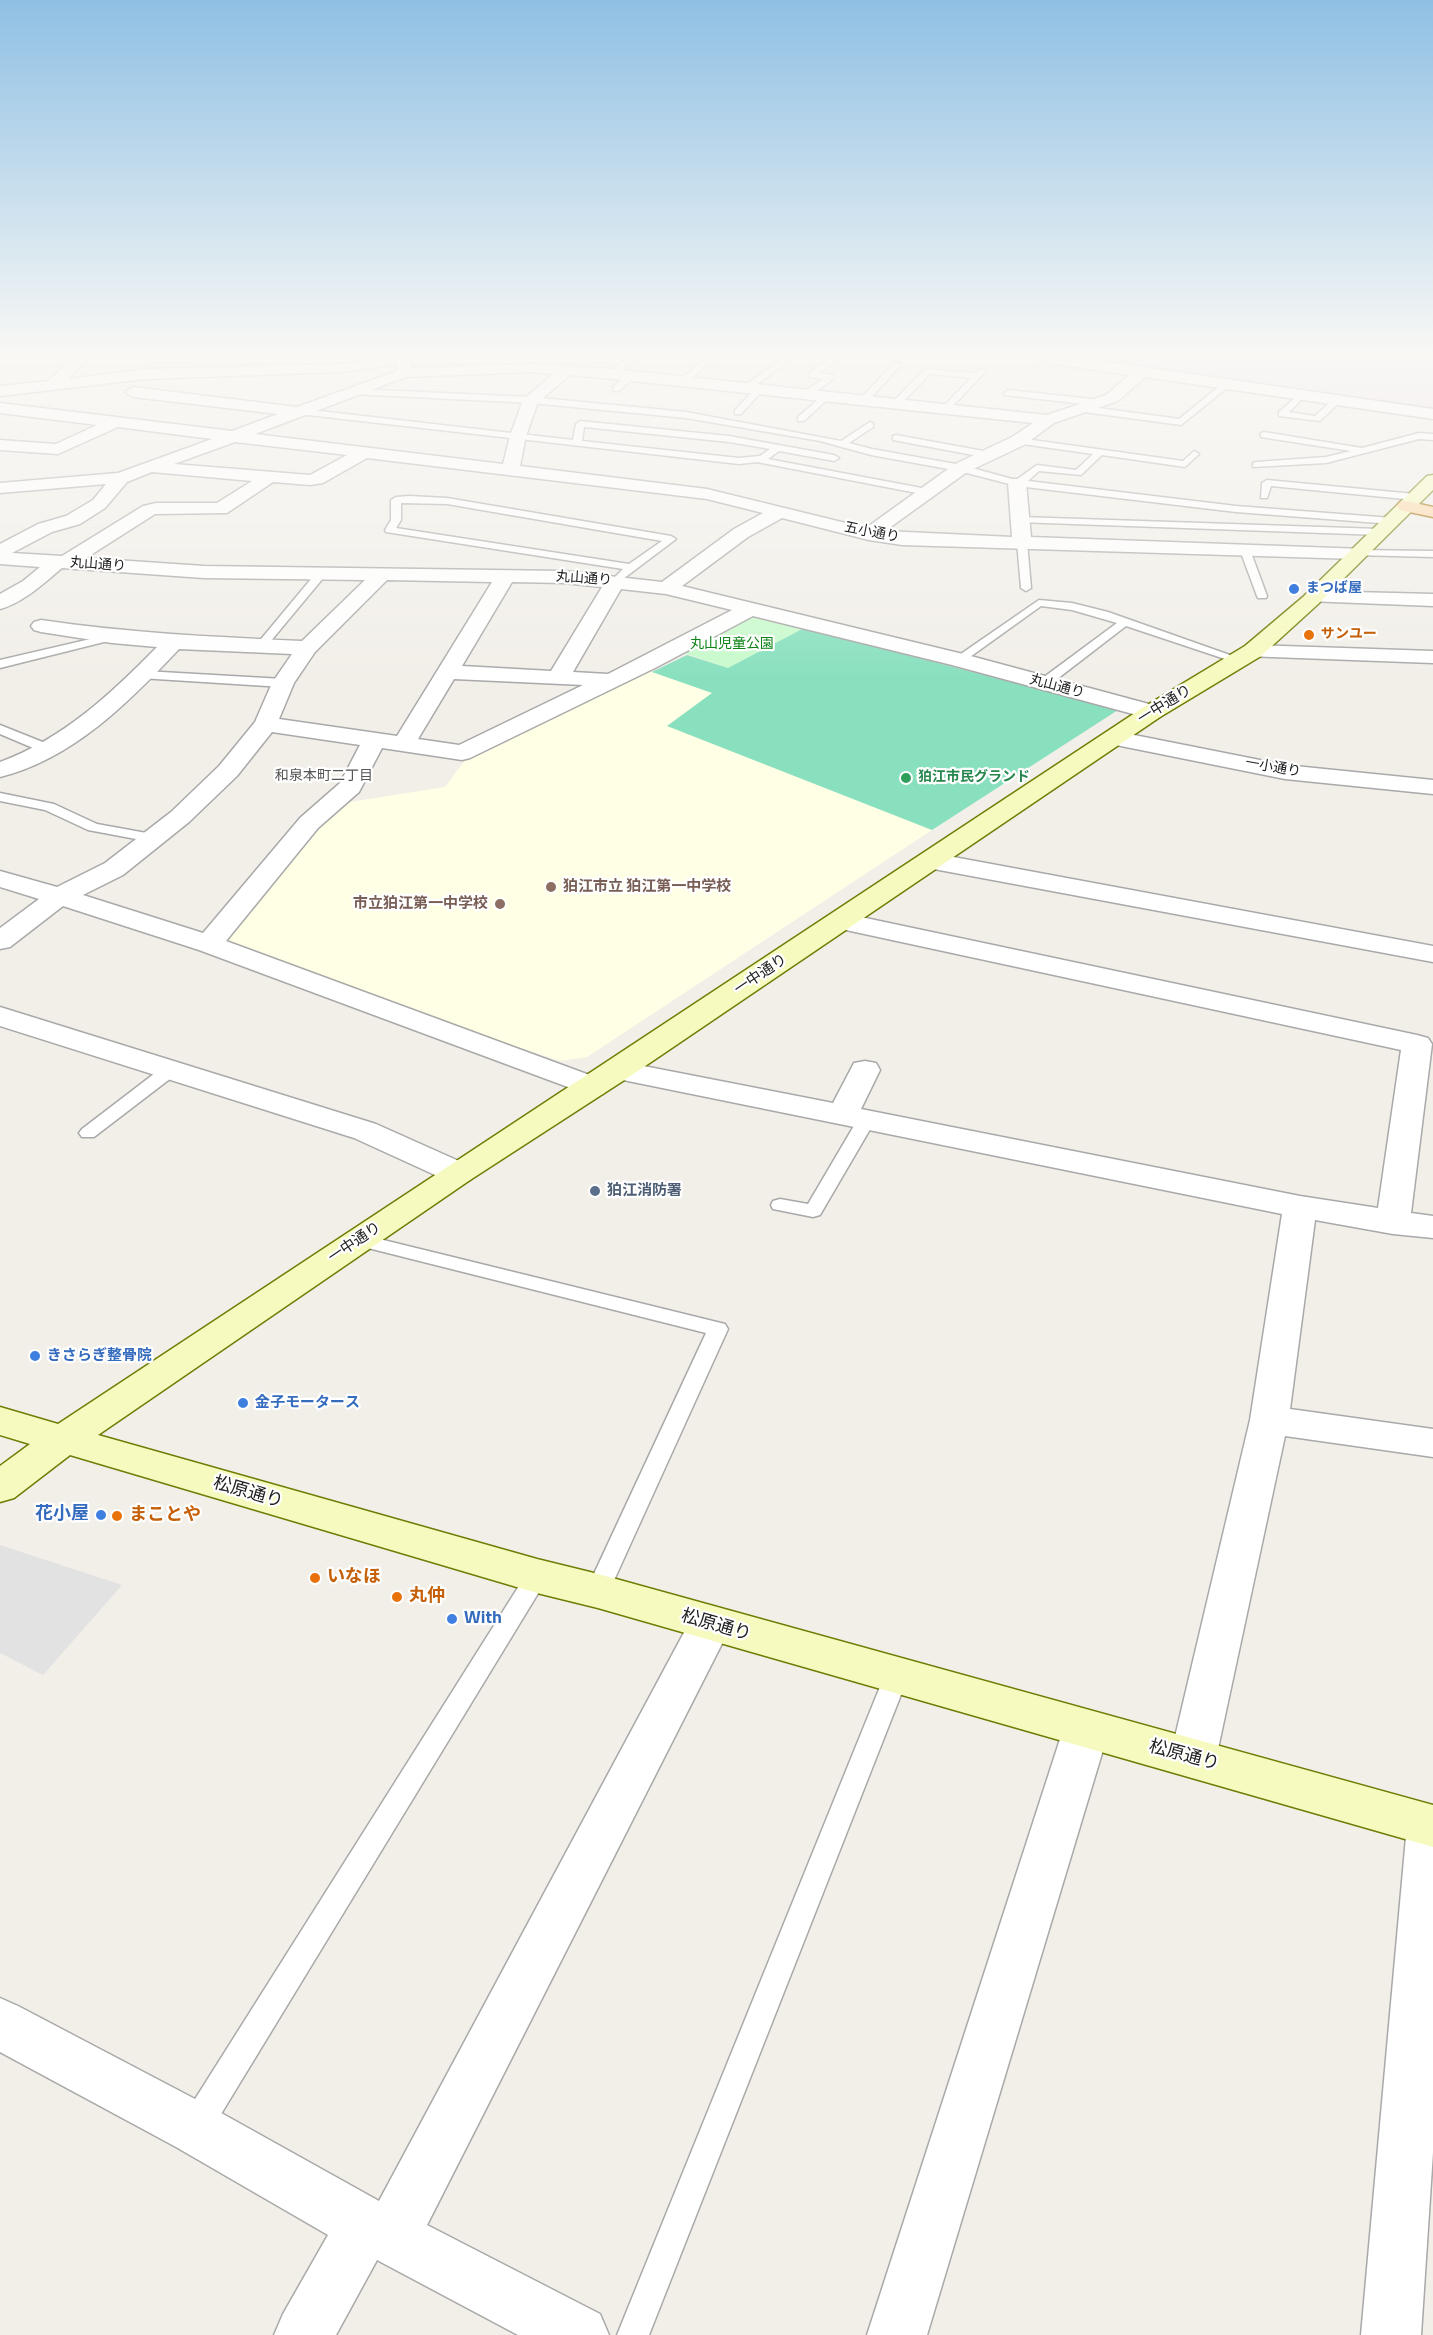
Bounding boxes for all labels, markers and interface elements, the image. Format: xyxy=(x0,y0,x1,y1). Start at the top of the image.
street label: 五小通り xyxy=(843,519,901,547)
street label: 丸山通り xyxy=(69,555,127,575)
street label: 丸山通り xyxy=(555,569,613,589)
place label: まつば屋 xyxy=(1306,581,1362,597)
marker: まつば屋 xyxy=(1287,582,1301,596)
place label: サンユー xyxy=(1321,627,1377,643)
marker: サンユー xyxy=(1302,628,1316,642)
park label: 丸山児童公園 xyxy=(690,637,774,653)
street label: 丸山通り xyxy=(1028,672,1086,702)
street label: 一中通り xyxy=(1135,681,1195,729)
street label: 一小通り xyxy=(1244,755,1302,781)
district label: 和泉本町二丁目 xyxy=(275,769,373,785)
place label: 狛江市民グランド xyxy=(918,770,1030,786)
marker: 狛江市民グランド xyxy=(899,771,913,785)
place label: 狛江市立 狛江第一中学校 xyxy=(563,878,731,896)
marker: 狛江市立 狛江第一中学校 xyxy=(544,880,558,894)
place label: 市立狛江第一中学校 xyxy=(353,895,488,913)
marker: 市立狛江第一中学校 xyxy=(493,897,507,911)
street label: 一中通り xyxy=(731,951,791,999)
place label: 狛江消防署 xyxy=(607,1182,682,1200)
marker: 狛江消防署 xyxy=(588,1184,602,1198)
street label: 一中通り xyxy=(325,1219,385,1267)
place label: きさらぎ整骨院 xyxy=(47,1347,152,1365)
marker: きさらぎ整骨院 xyxy=(28,1349,42,1363)
place label: 金子モータース xyxy=(255,1394,360,1412)
marker: 金子モータース xyxy=(236,1396,250,1410)
street label: 松原通り xyxy=(210,1473,286,1513)
place label: 花小屋 xyxy=(35,1504,89,1526)
place label: まことや xyxy=(129,1505,201,1527)
marker: 花小屋 xyxy=(94,1508,108,1522)
marker: まことや xyxy=(110,1509,124,1523)
place label: いなほ xyxy=(327,1567,381,1589)
marker: いなほ xyxy=(308,1571,322,1585)
place label: 丸仲 xyxy=(409,1586,445,1608)
marker: 丸仲 xyxy=(390,1590,404,1604)
street label: 松原通り xyxy=(678,1606,754,1646)
place label: With xyxy=(464,1608,502,1630)
marker: With xyxy=(445,1612,459,1626)
street label: 松原通り xyxy=(1146,1736,1222,1776)

